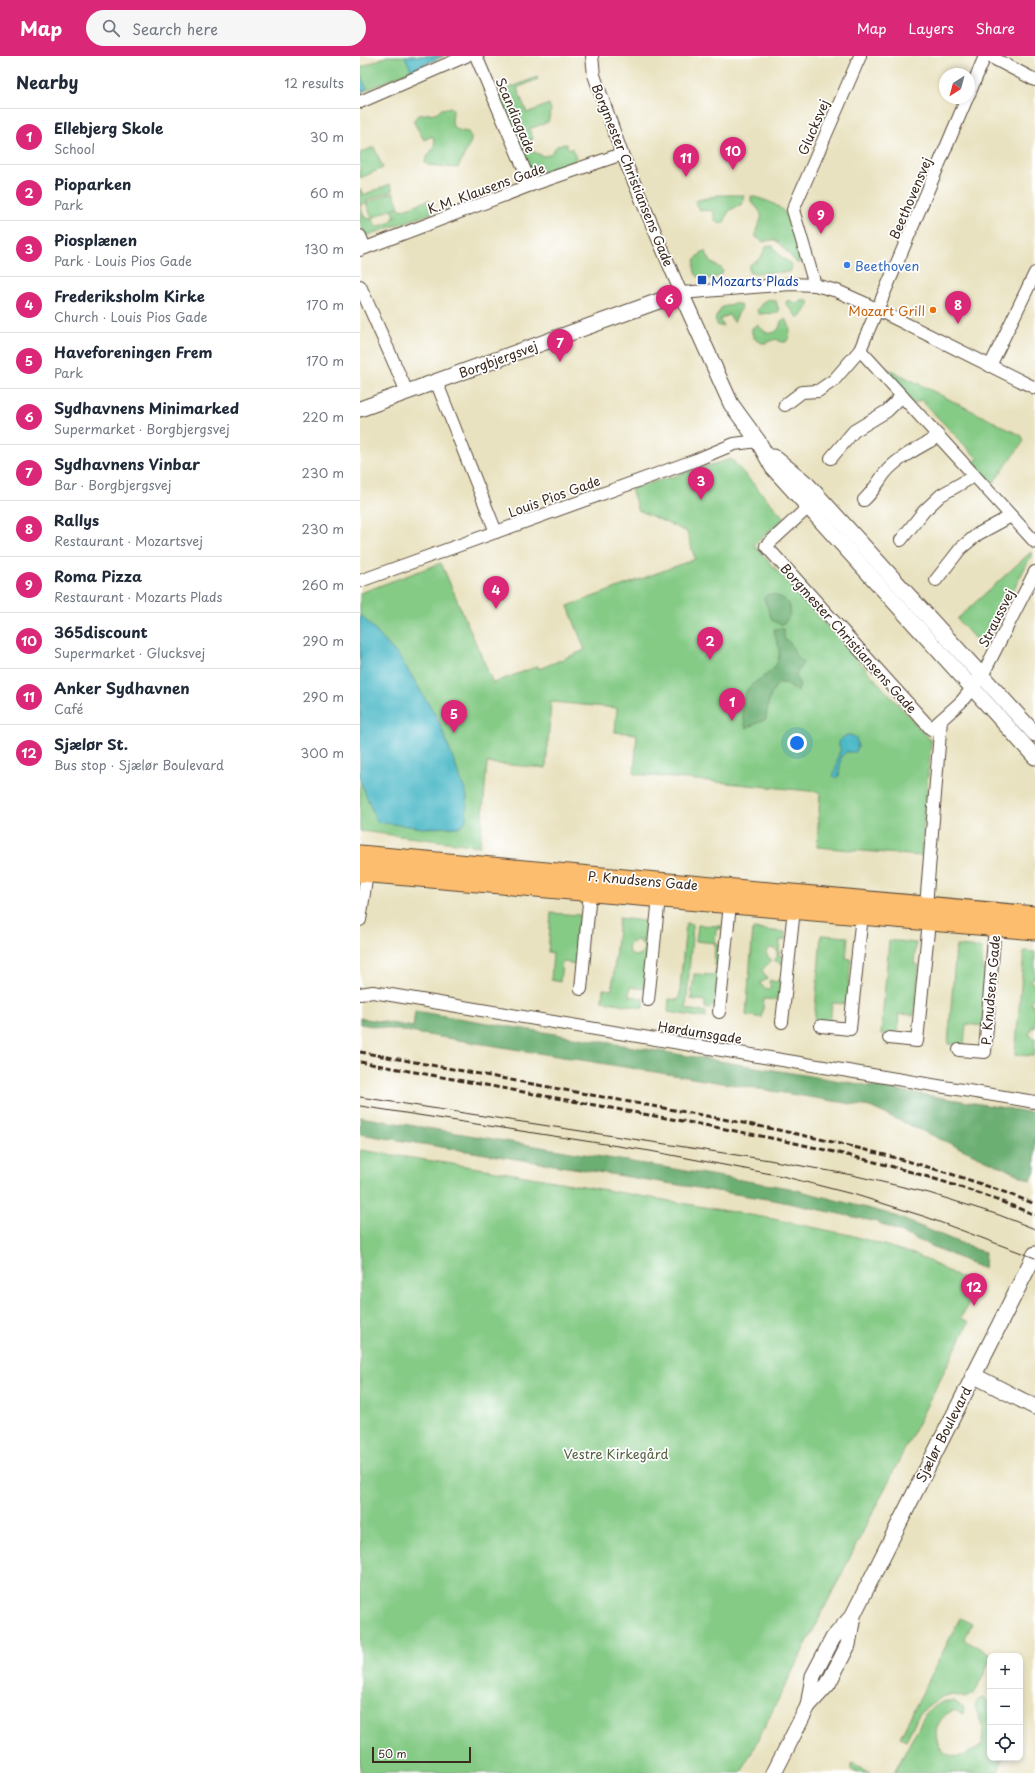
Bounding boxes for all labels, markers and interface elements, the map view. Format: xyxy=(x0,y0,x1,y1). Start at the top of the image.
search box xyxy=(86,10,366,46)
text: Map xyxy=(20,14,62,42)
icon: search xyxy=(100,17,122,39)
text: Search here xyxy=(132,17,218,40)
text: Map xyxy=(857,18,887,39)
text: Layers xyxy=(909,18,954,39)
text: Share xyxy=(976,18,1015,39)
north arrow xyxy=(939,68,975,104)
text: Nearby xyxy=(16,69,78,95)
text: 12 results xyxy=(284,73,344,92)
street label: Scandiagade xyxy=(492,74,540,156)
street label: Borgmester Christiansens Gade xyxy=(588,81,678,269)
street label: Glucksvej xyxy=(793,96,833,158)
text: Ellebjerg Skole xyxy=(54,116,163,139)
text: 1 xyxy=(26,127,32,146)
text: 30 m xyxy=(310,127,344,146)
pin: 10 xyxy=(720,137,746,170)
text: School xyxy=(54,139,95,158)
pin: 11 xyxy=(673,144,699,177)
street label: Beethovensvej xyxy=(884,154,936,242)
street label: K.M. Klausens Gade xyxy=(425,158,547,218)
text: Pioparken xyxy=(54,172,131,195)
text: 2 xyxy=(24,183,34,202)
text: 60 m xyxy=(310,183,344,202)
text: Park xyxy=(54,195,83,214)
pin: 9 xyxy=(808,201,834,234)
text: Piosplænen xyxy=(54,228,137,251)
text: 3 xyxy=(25,239,33,258)
text: 130 m xyxy=(305,239,344,258)
text: Park · Louis Pios Gade xyxy=(54,251,192,270)
place label: Beethoven xyxy=(855,256,919,275)
marker: Beethoven xyxy=(842,260,852,270)
place label: Mozarts Plads xyxy=(711,271,799,290)
marker: Mozarts Plads xyxy=(696,274,708,286)
text: Frederiksholm Kirke xyxy=(54,284,205,307)
pin: 6 xyxy=(656,285,682,318)
pin: 8 xyxy=(945,291,971,324)
text: 4 xyxy=(25,295,33,314)
text: 170 m xyxy=(306,295,344,314)
place label: Mozart Grill xyxy=(848,301,925,320)
marker: Mozart Grill xyxy=(928,305,938,315)
text: Church · Louis Pios Gade xyxy=(54,307,207,326)
pin: 7 xyxy=(547,329,573,362)
street label: Borgbjergsvej xyxy=(456,336,540,382)
text: Haveforeningen Frem xyxy=(54,340,212,363)
text: 5 xyxy=(25,351,33,370)
text: 170 m xyxy=(306,351,344,370)
text: Park xyxy=(54,363,83,382)
text: Sydhavnens Minimarked xyxy=(54,396,239,419)
text: 6 xyxy=(24,407,34,426)
text: 220 m xyxy=(302,407,344,426)
text: Supermarket · Borgbjergsvej xyxy=(54,419,230,438)
text: Sydhavnens Vinbar xyxy=(54,452,200,475)
text: 7 xyxy=(25,463,33,482)
text: 230 m xyxy=(302,463,344,482)
pin: 3 xyxy=(688,467,714,500)
street label: Louis Pios Gade xyxy=(505,471,603,521)
text: Bar · Borgbjergsvej xyxy=(54,475,171,494)
text: Rallys xyxy=(54,508,99,531)
text: 8 xyxy=(25,519,33,538)
text: 230 m xyxy=(302,519,344,538)
text: Restaurant · Mozartsvej xyxy=(54,531,203,550)
street label: Borgmester Christiansens Gade xyxy=(777,559,922,717)
text: Roma Pizza xyxy=(54,564,142,587)
text: 9 xyxy=(25,575,33,594)
text: 260 m xyxy=(302,575,344,594)
pin: 4 xyxy=(483,576,509,609)
street label: Straussvej xyxy=(973,586,1019,650)
text: Restaurant · Mozarts Plads xyxy=(54,587,223,606)
text: 365discount xyxy=(54,620,148,643)
pin: 2 xyxy=(697,627,723,660)
text: 10 xyxy=(21,631,37,650)
text: 290 m xyxy=(303,631,344,650)
text: Supermarket · Glucksvej xyxy=(54,643,205,662)
text: Anker Sydhavnen xyxy=(54,676,190,699)
text: 11 xyxy=(23,687,35,706)
text: 290 m xyxy=(303,687,344,706)
pin: 1 xyxy=(719,688,745,721)
text: Café xyxy=(54,699,83,718)
pin: 5 xyxy=(441,700,467,733)
text: Sjælør St. xyxy=(54,732,128,755)
your location xyxy=(787,733,807,753)
text: 12 xyxy=(21,743,37,762)
text: 300 m xyxy=(300,743,344,762)
text: Bus stop · Sjælør Boulevard xyxy=(54,755,224,774)
street label: P. Knudsens Gade xyxy=(587,866,699,894)
street label: P. Knudsens Gade xyxy=(976,934,1004,1046)
street label: Hørdumsgade xyxy=(657,1016,743,1048)
pin: 12 xyxy=(961,1273,987,1306)
street label: Sjælør Boulevard xyxy=(911,1383,975,1485)
park label: Vestre Kirkegård xyxy=(564,1444,668,1463)
map controls xyxy=(987,1653,1023,1761)
button: + xyxy=(987,1653,1023,1689)
button: − xyxy=(987,1689,1023,1725)
button: locate xyxy=(987,1725,1023,1761)
scale bar xyxy=(372,1745,471,1764)
text: 50 m xyxy=(378,1745,407,1762)

